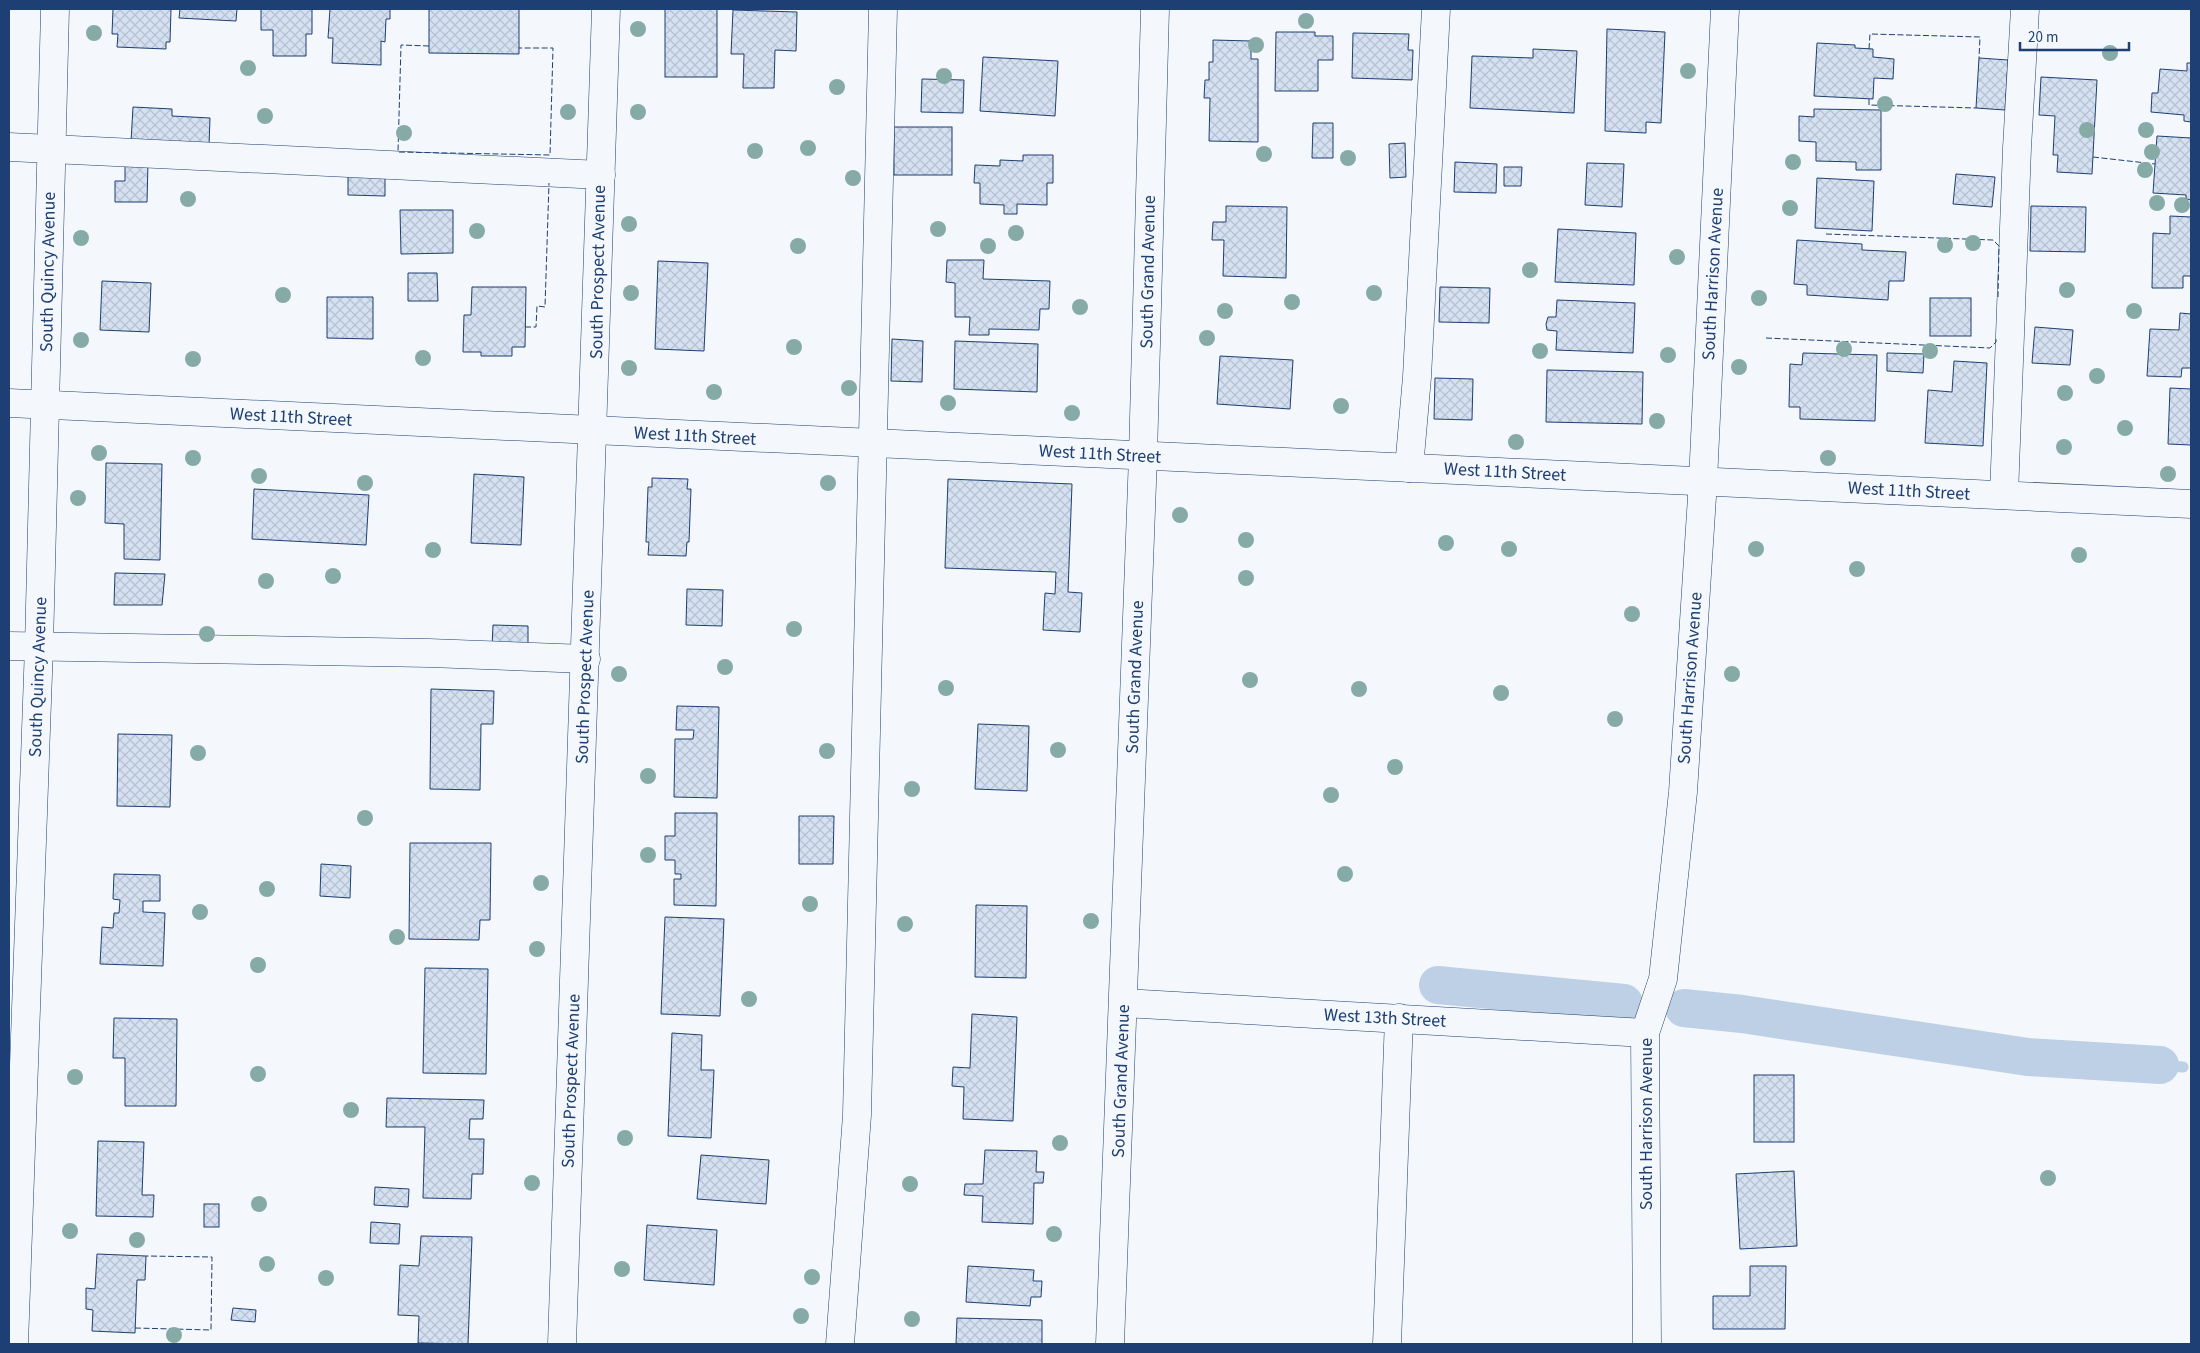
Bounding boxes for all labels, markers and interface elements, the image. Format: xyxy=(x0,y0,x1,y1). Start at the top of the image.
scale bar xyxy=(2020,20,2129,52)
text: 20 m xyxy=(2028,27,2058,48)
street label: South Prospect Avenue xyxy=(584,185,612,359)
street label: South Harrison Avenue xyxy=(1696,187,1730,361)
street label: South Quincy Avenue xyxy=(34,192,62,352)
street label: South Grand Avenue xyxy=(1134,195,1162,349)
street label: West 11th Street xyxy=(229,401,353,433)
street label: West 11th Street xyxy=(633,420,757,452)
street label: West 11th Street xyxy=(1038,438,1162,470)
street label: West 11th Street xyxy=(1443,456,1567,488)
street label: West 11th Street xyxy=(1847,475,1971,507)
street label: South Prospect Avenue xyxy=(569,589,601,765)
street label: South Harrison Avenue xyxy=(1672,591,1708,765)
street label: South Quincy Avenue xyxy=(23,596,53,758)
street label: South Grand Avenue xyxy=(1120,600,1150,754)
street label: South Prospect Avenue xyxy=(555,993,587,1169)
street label: West 13th Street xyxy=(1323,1002,1447,1034)
street label: South Grand Avenue xyxy=(1106,1004,1136,1158)
street label: South Harrison Avenue xyxy=(1634,1038,1659,1210)

